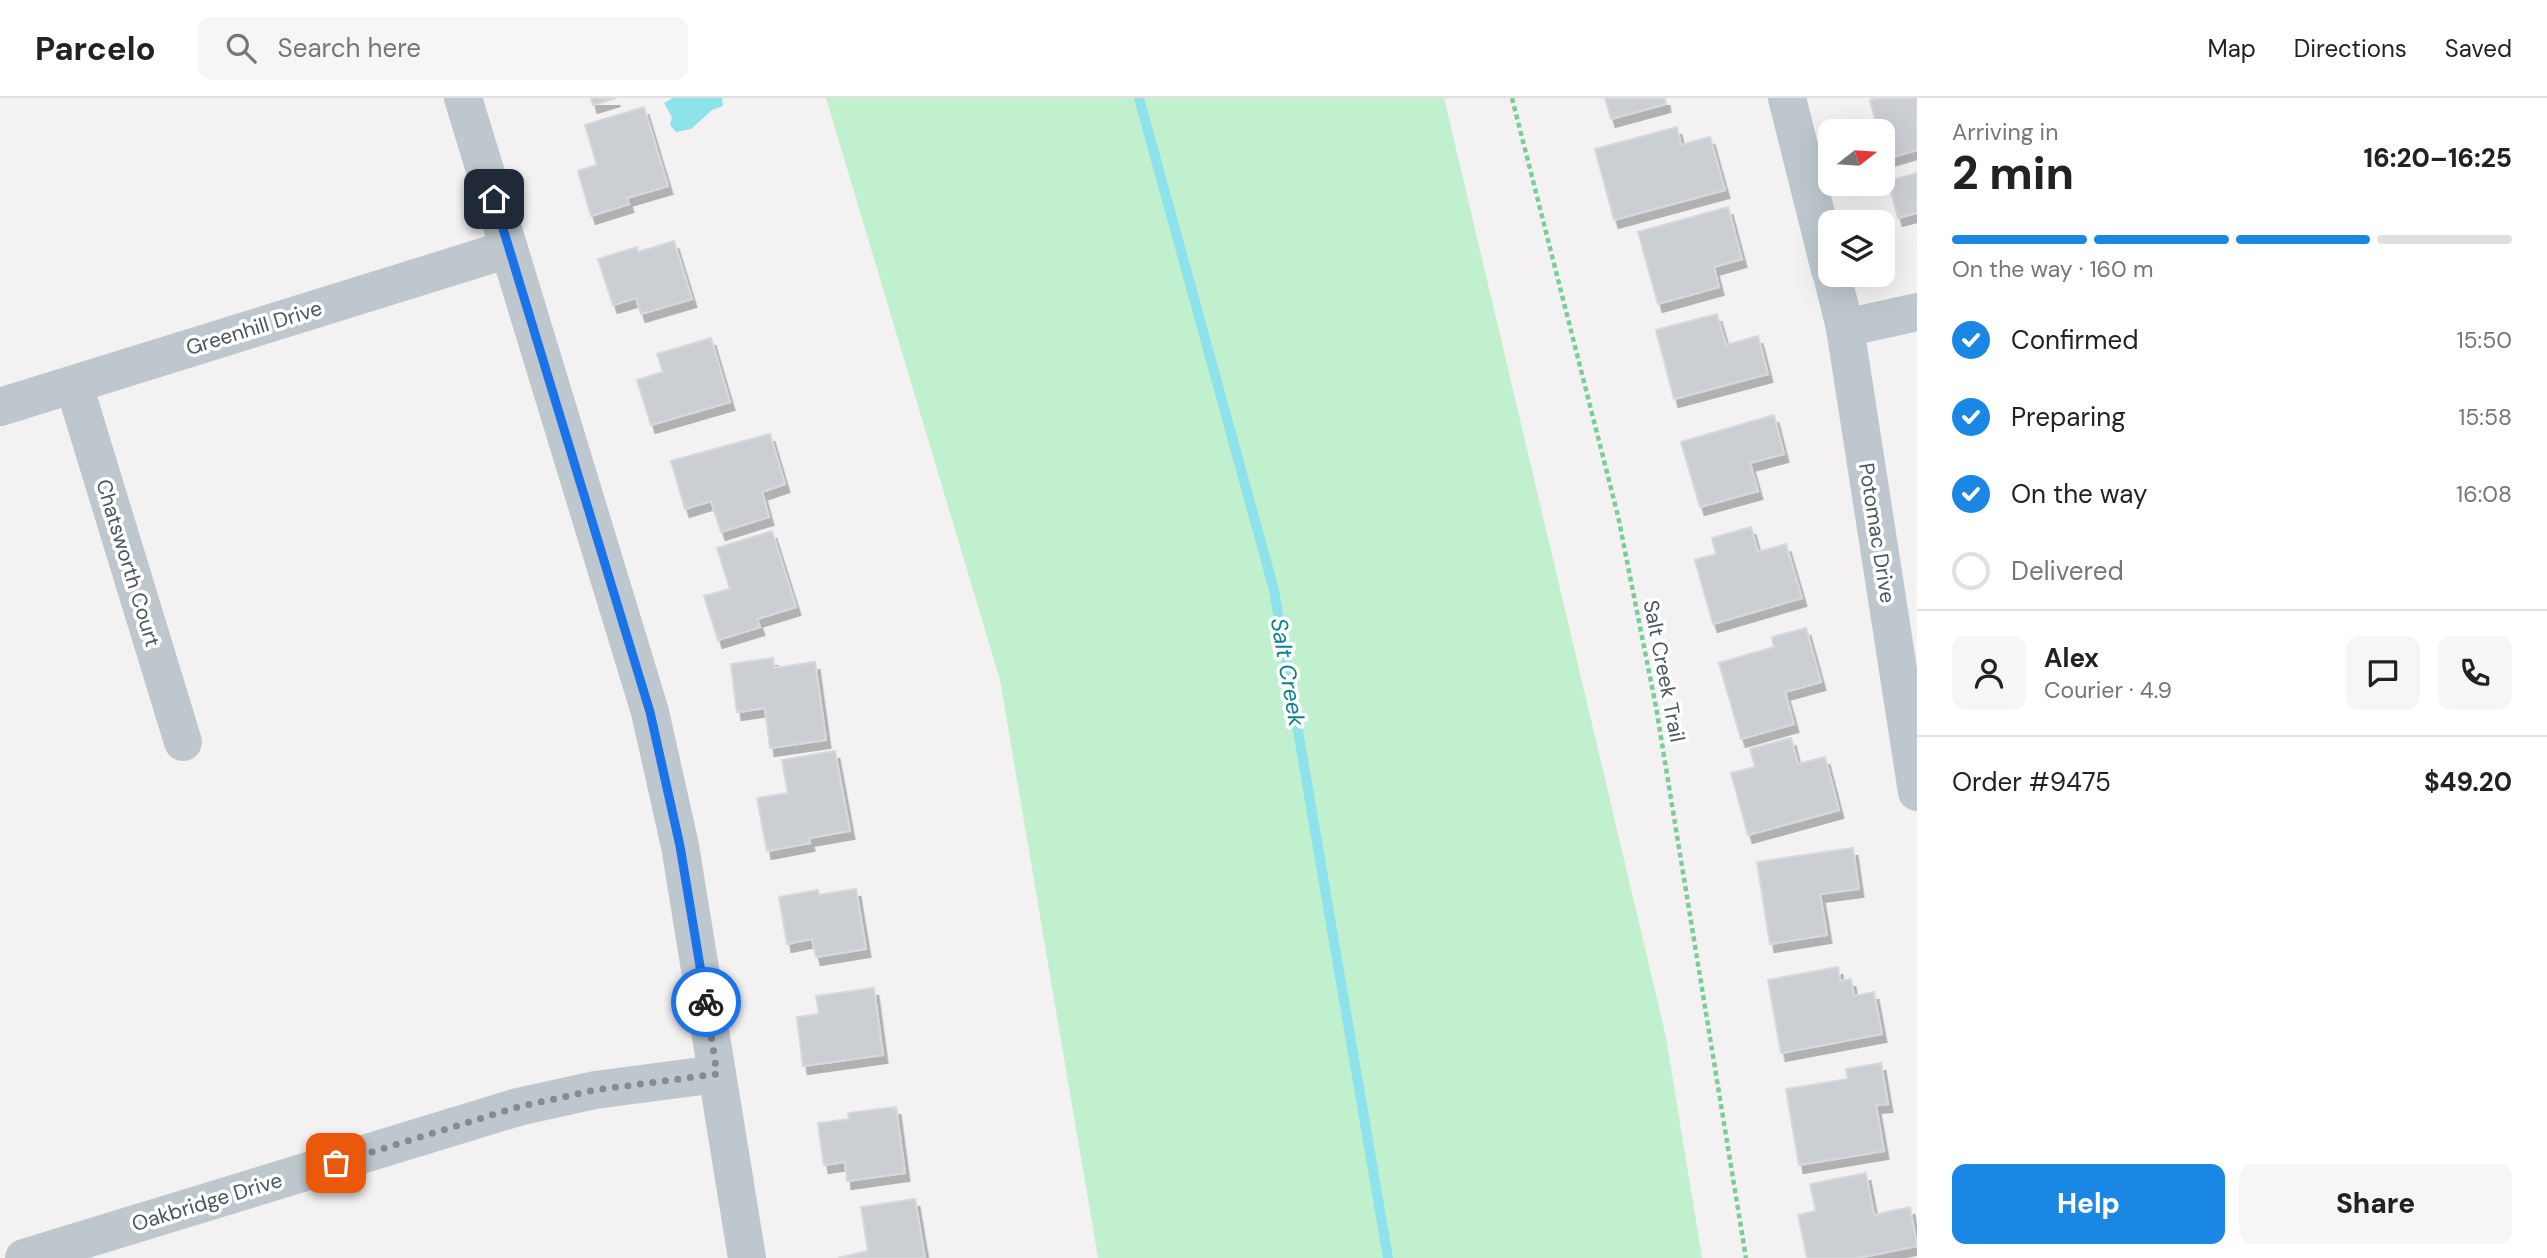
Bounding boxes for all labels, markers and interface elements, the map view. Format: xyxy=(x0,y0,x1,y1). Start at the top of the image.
search box xyxy=(198,17,688,80)
text: Parcelo xyxy=(35,27,156,70)
icon: search xyxy=(222,29,260,67)
text: Search here xyxy=(278,31,421,65)
text: Map xyxy=(2208,33,2256,64)
text: Directions xyxy=(2294,33,2407,64)
text: Saved xyxy=(2445,33,2512,64)
text: Arriving in xyxy=(1952,117,2058,147)
north arrow xyxy=(1818,119,1895,196)
map controls xyxy=(1818,119,1895,287)
text: 16:20–16:25 xyxy=(2364,141,2512,175)
text: 2 min xyxy=(1952,143,2074,203)
pin xyxy=(464,169,524,229)
icon: home xyxy=(475,180,513,218)
button: layers xyxy=(1818,210,1895,287)
text: On the way · 160 m xyxy=(1952,254,2153,284)
street label: Greenhill Drive xyxy=(182,294,326,362)
icon: check xyxy=(1952,321,1990,359)
text: Confirmed xyxy=(2011,323,2138,357)
text: 15:50 xyxy=(2456,325,2512,355)
icon: check xyxy=(1952,398,1990,436)
text: Preparing xyxy=(2011,400,2126,434)
text: 15:58 xyxy=(2458,402,2512,432)
street label: Potomac Drive xyxy=(1852,461,1902,605)
icon: check xyxy=(1952,475,1990,513)
street label: Chatsworth Court xyxy=(89,476,167,650)
text: On the way xyxy=(2011,477,2147,511)
text: 16:08 xyxy=(2456,479,2512,509)
text: Delivered xyxy=(2011,554,2124,588)
street label: Salt Creek Trail xyxy=(1637,598,1691,744)
water label: Salt Creek xyxy=(1264,616,1312,729)
button: person xyxy=(1952,636,2026,710)
button: chat xyxy=(2346,636,2420,710)
button: phone xyxy=(2438,636,2512,710)
text: Alex xyxy=(2044,641,2099,675)
text: Courier · 4.9 xyxy=(2044,675,2172,705)
text: Order #9475 xyxy=(1952,765,2111,799)
text: $49.20 xyxy=(2424,765,2512,799)
courier xyxy=(671,967,741,1037)
icon: bike xyxy=(687,983,725,1021)
pin xyxy=(306,1133,366,1193)
icon: bag xyxy=(317,1144,355,1182)
button: Help xyxy=(1952,1164,2225,1244)
button: Share xyxy=(2239,1164,2512,1244)
street label: Oakbridge Drive xyxy=(128,1166,286,1238)

